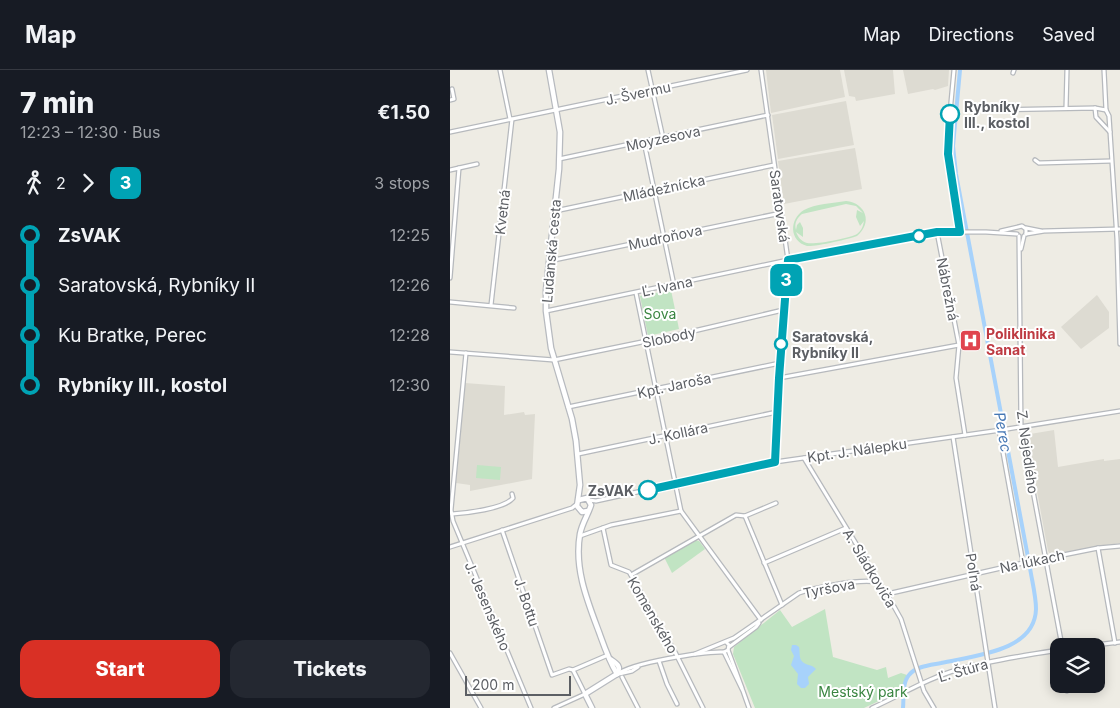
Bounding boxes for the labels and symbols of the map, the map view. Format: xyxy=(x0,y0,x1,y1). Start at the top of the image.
street label: J. Švermu xyxy=(604,78,672,108)
place label: Rybníky III., kostol xyxy=(964,98,1030,131)
marker: Rybníky III., kostol xyxy=(940,104,960,124)
street label: Moyzesova xyxy=(624,122,702,154)
street label: Saratovská xyxy=(766,169,794,243)
street label: Mládežnícka xyxy=(621,171,707,205)
street label: Kvetná xyxy=(491,188,513,236)
street label: Ludanská cesta xyxy=(538,199,564,303)
street label: Mudroňova xyxy=(627,221,703,253)
unlabelled marker xyxy=(912,229,926,243)
street label: Nábrežná xyxy=(934,256,962,322)
line badge: 3 xyxy=(770,264,802,296)
street label: Ľ. Ivana xyxy=(640,272,694,300)
park label: Sova xyxy=(644,305,676,322)
street label: Slobody xyxy=(641,323,697,351)
place label: Poliklinika Sanat xyxy=(986,325,1056,358)
place label: Saratovská, Rybníky II xyxy=(792,328,873,361)
hospital icon: Poliklinika Sanat xyxy=(958,329,982,353)
marker: Saratovská, Rybníky II xyxy=(774,337,788,351)
street label: Kpt. Jaroša xyxy=(636,369,712,401)
street label: Z. Nejedlého xyxy=(1014,409,1042,495)
water label: Perec xyxy=(990,410,1016,454)
street label: J. Kollára xyxy=(647,418,709,448)
street label: Kpt. J. Nálepku xyxy=(806,435,908,465)
marker: ZsVAK xyxy=(638,480,658,500)
place label: ZsVAK xyxy=(588,482,634,499)
street label: A. Sládkoviča xyxy=(840,525,900,611)
street label: Na lúkach xyxy=(998,546,1066,576)
street label: Poľná xyxy=(963,552,985,592)
street label: J. Jesenského xyxy=(462,559,514,653)
street label: Komenského xyxy=(624,574,682,656)
street label: Tyršova xyxy=(802,575,856,601)
street label: J. Bottu xyxy=(511,576,543,628)
street label: Ľ. Štúra xyxy=(936,655,990,685)
scale bar xyxy=(465,673,571,696)
park label: Mestský park xyxy=(818,683,908,700)

